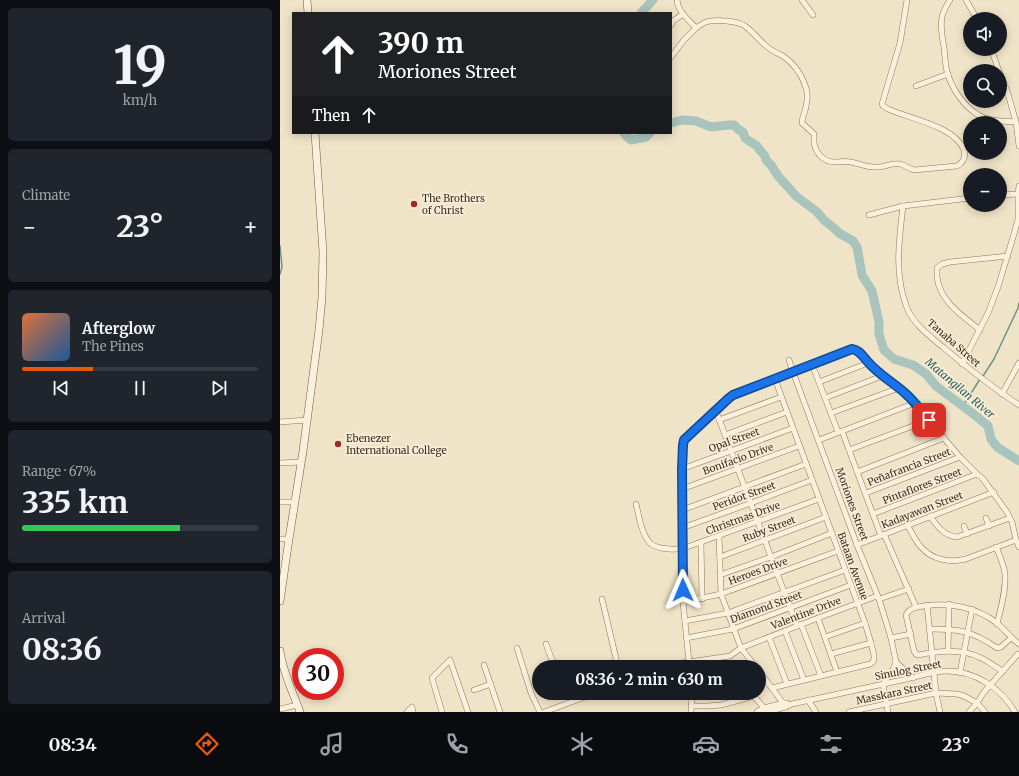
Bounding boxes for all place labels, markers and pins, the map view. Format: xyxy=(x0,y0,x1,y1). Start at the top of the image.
place label: The Brothers of Christ xyxy=(422,192,485,217)
marker: The Brothers of Christ xyxy=(409,199,419,209)
pin xyxy=(912,403,946,437)
place label: Ebenezer International College xyxy=(346,432,447,457)
marker: Ebenezer International College xyxy=(333,439,343,449)

